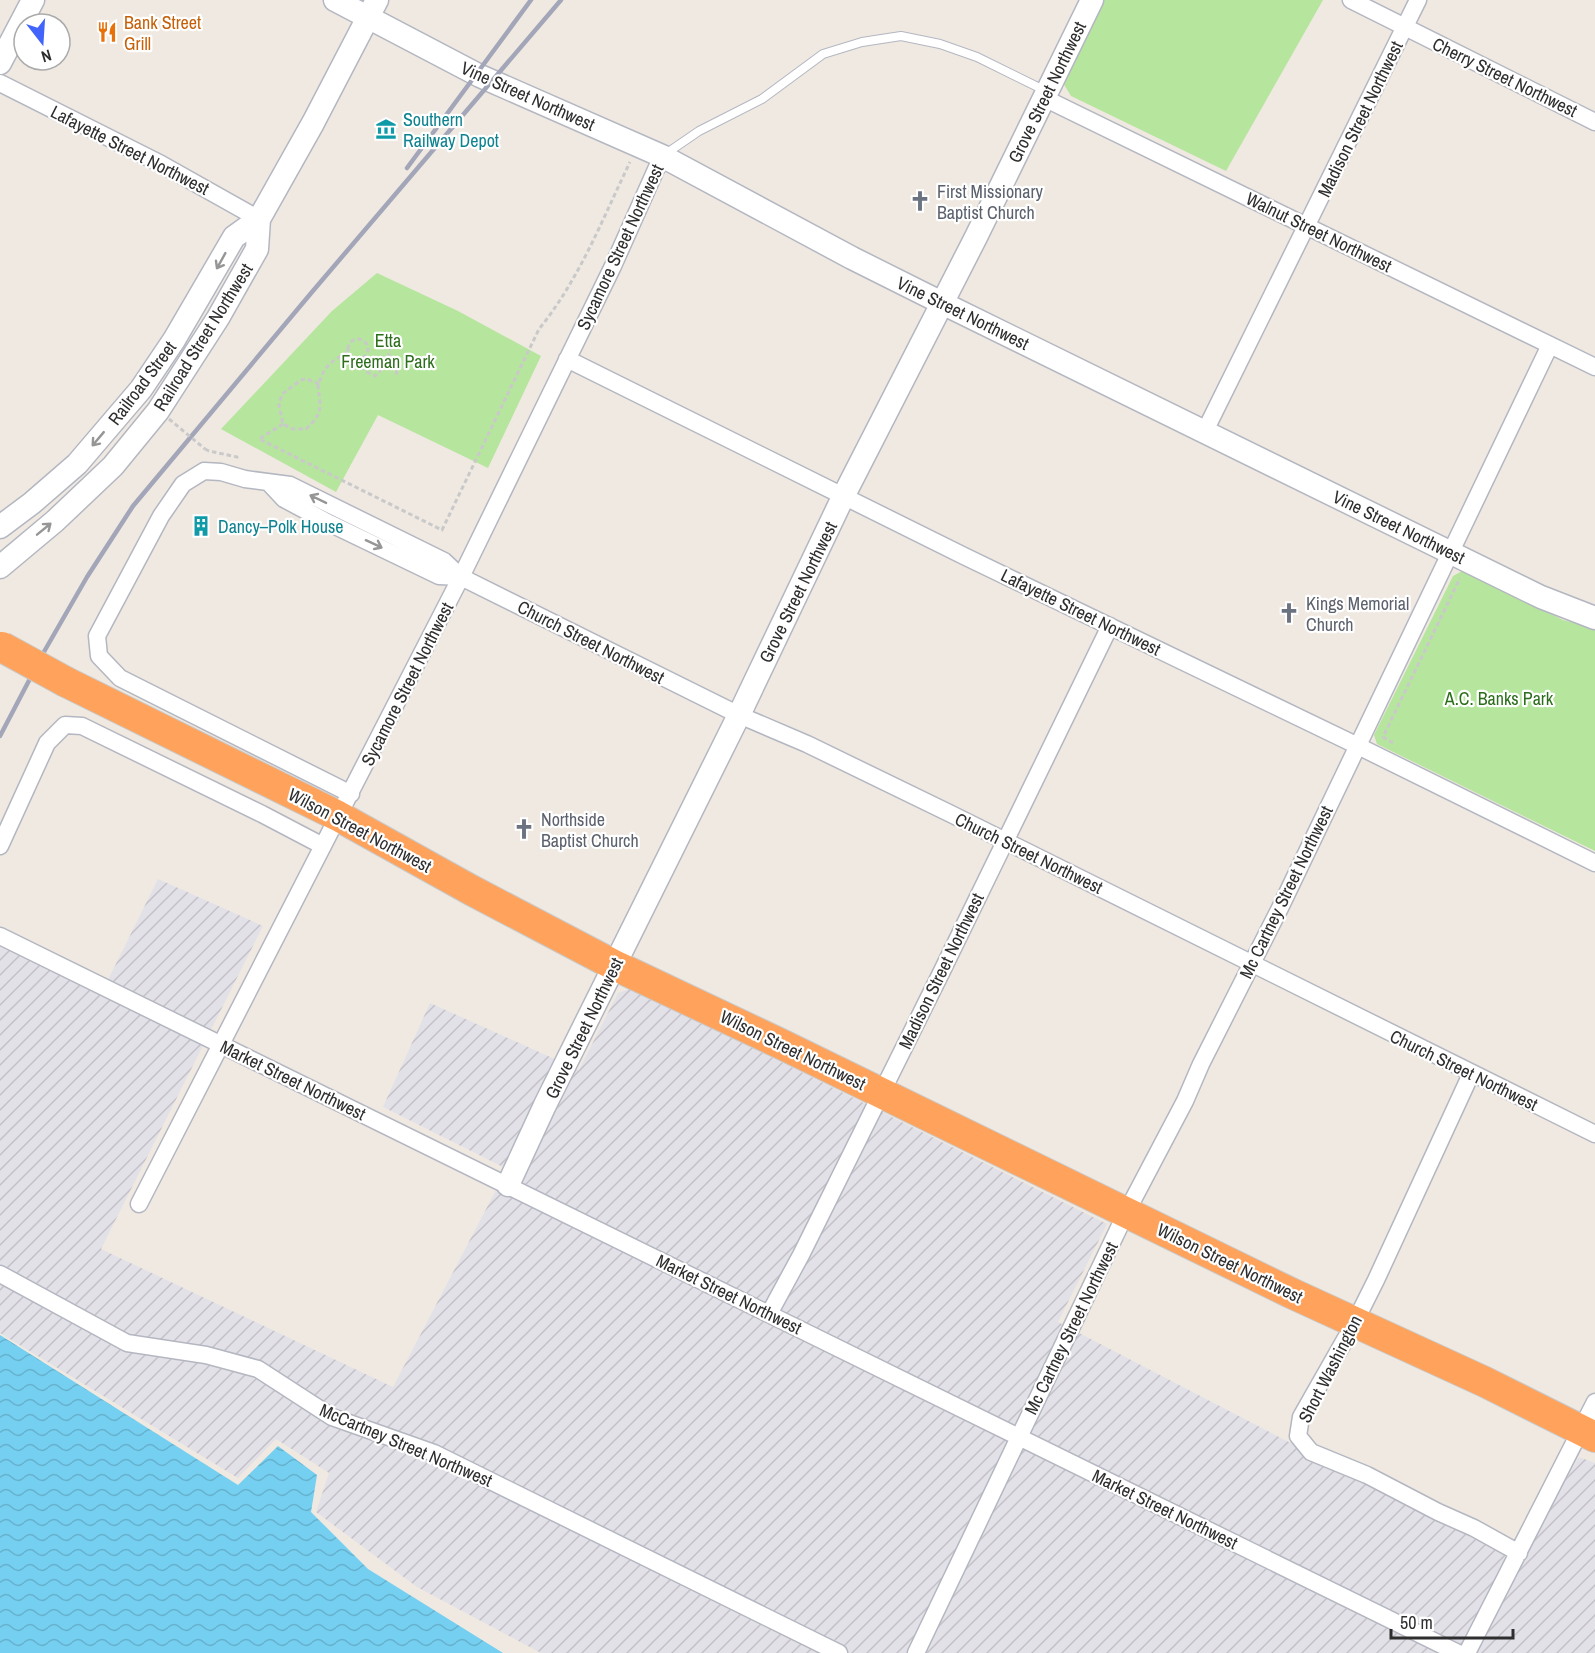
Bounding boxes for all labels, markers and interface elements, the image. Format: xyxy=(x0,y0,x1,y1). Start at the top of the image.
place label: Bank Street Grill xyxy=(124,10,201,56)
north arrow xyxy=(12,12,72,72)
street label: Grove Street Northwest xyxy=(1002,17,1092,167)
restaurant icon: Bank Street Grill xyxy=(95,20,119,44)
street label: Cherry Street Northwest xyxy=(1428,31,1582,123)
street label: Madison Street Northwest xyxy=(1311,37,1409,201)
text: N xyxy=(39,44,54,68)
street label: Vine Street Northwest xyxy=(457,55,599,137)
street label: Lafayette Street Northwest xyxy=(46,99,214,201)
place label: Southern Railway Depot xyxy=(403,107,499,153)
museum icon: Southern Railway Depot xyxy=(374,117,398,141)
street label: Sycamore Street Northwest xyxy=(571,160,669,334)
place label: First Missionary Baptist Church xyxy=(937,179,1043,225)
street label: Walnut Street Northwest xyxy=(1242,186,1396,278)
church icon: First Missionary Baptist Church xyxy=(908,189,932,213)
one-way arrow xyxy=(215,252,226,270)
street label: Railroad Street Northwest xyxy=(147,258,259,416)
street label: Vine Street Northwest xyxy=(893,270,1033,356)
park label: Etta Freeman Park xyxy=(341,328,435,374)
street label: Railroad Street xyxy=(102,336,182,430)
one-way arrow xyxy=(92,431,105,447)
street label: Vine Street Northwest xyxy=(1329,484,1469,570)
one-way arrow xyxy=(310,493,328,505)
building icon: Dancy–Polk House xyxy=(189,514,213,538)
place label: Dancy–Polk House xyxy=(218,514,344,539)
street label: Grove Street Northwest xyxy=(753,517,843,667)
one-way arrow xyxy=(36,523,52,536)
one-way arrow xyxy=(364,538,382,550)
street label: Lafayette Street Northwest xyxy=(997,562,1165,662)
place label: Kings Memorial Church xyxy=(1306,591,1409,637)
street label: Church Street Northwest xyxy=(513,594,669,690)
street label: Sycamore Street Northwest xyxy=(355,598,459,770)
church icon: Kings Memorial Church xyxy=(1277,601,1301,625)
park label: A.C. Banks Park xyxy=(1444,686,1554,711)
street label: Wilson Street Northwest xyxy=(284,782,436,878)
street label: Mc Cartney Street Northwest xyxy=(1233,801,1339,983)
street label: Church Street Northwest xyxy=(951,806,1107,900)
place label: Northside Baptist Church xyxy=(541,807,639,853)
church icon: Northside Baptist Church xyxy=(512,817,536,841)
street label: Madison Street Northwest xyxy=(892,889,990,1053)
street label: Grove Street Northwest xyxy=(539,953,629,1103)
street label: Wilson Street Northwest xyxy=(716,1004,870,1096)
street label: Church Street Northwest xyxy=(1386,1023,1542,1117)
street label: Market Street Northwest xyxy=(216,1034,370,1126)
street label: Wilson Street Northwest xyxy=(1153,1217,1307,1309)
street label: Mc Cartney Street Northwest xyxy=(1018,1237,1124,1419)
street label: Market Street Northwest xyxy=(652,1248,806,1340)
street label: Short Washington xyxy=(1292,1311,1368,1427)
street label: McCartney Street Northwest xyxy=(316,1397,496,1493)
street label: Market Street Northwest xyxy=(1088,1463,1242,1555)
scale bar xyxy=(1391,1602,1512,1640)
text: 50 m xyxy=(1400,1610,1433,1635)

